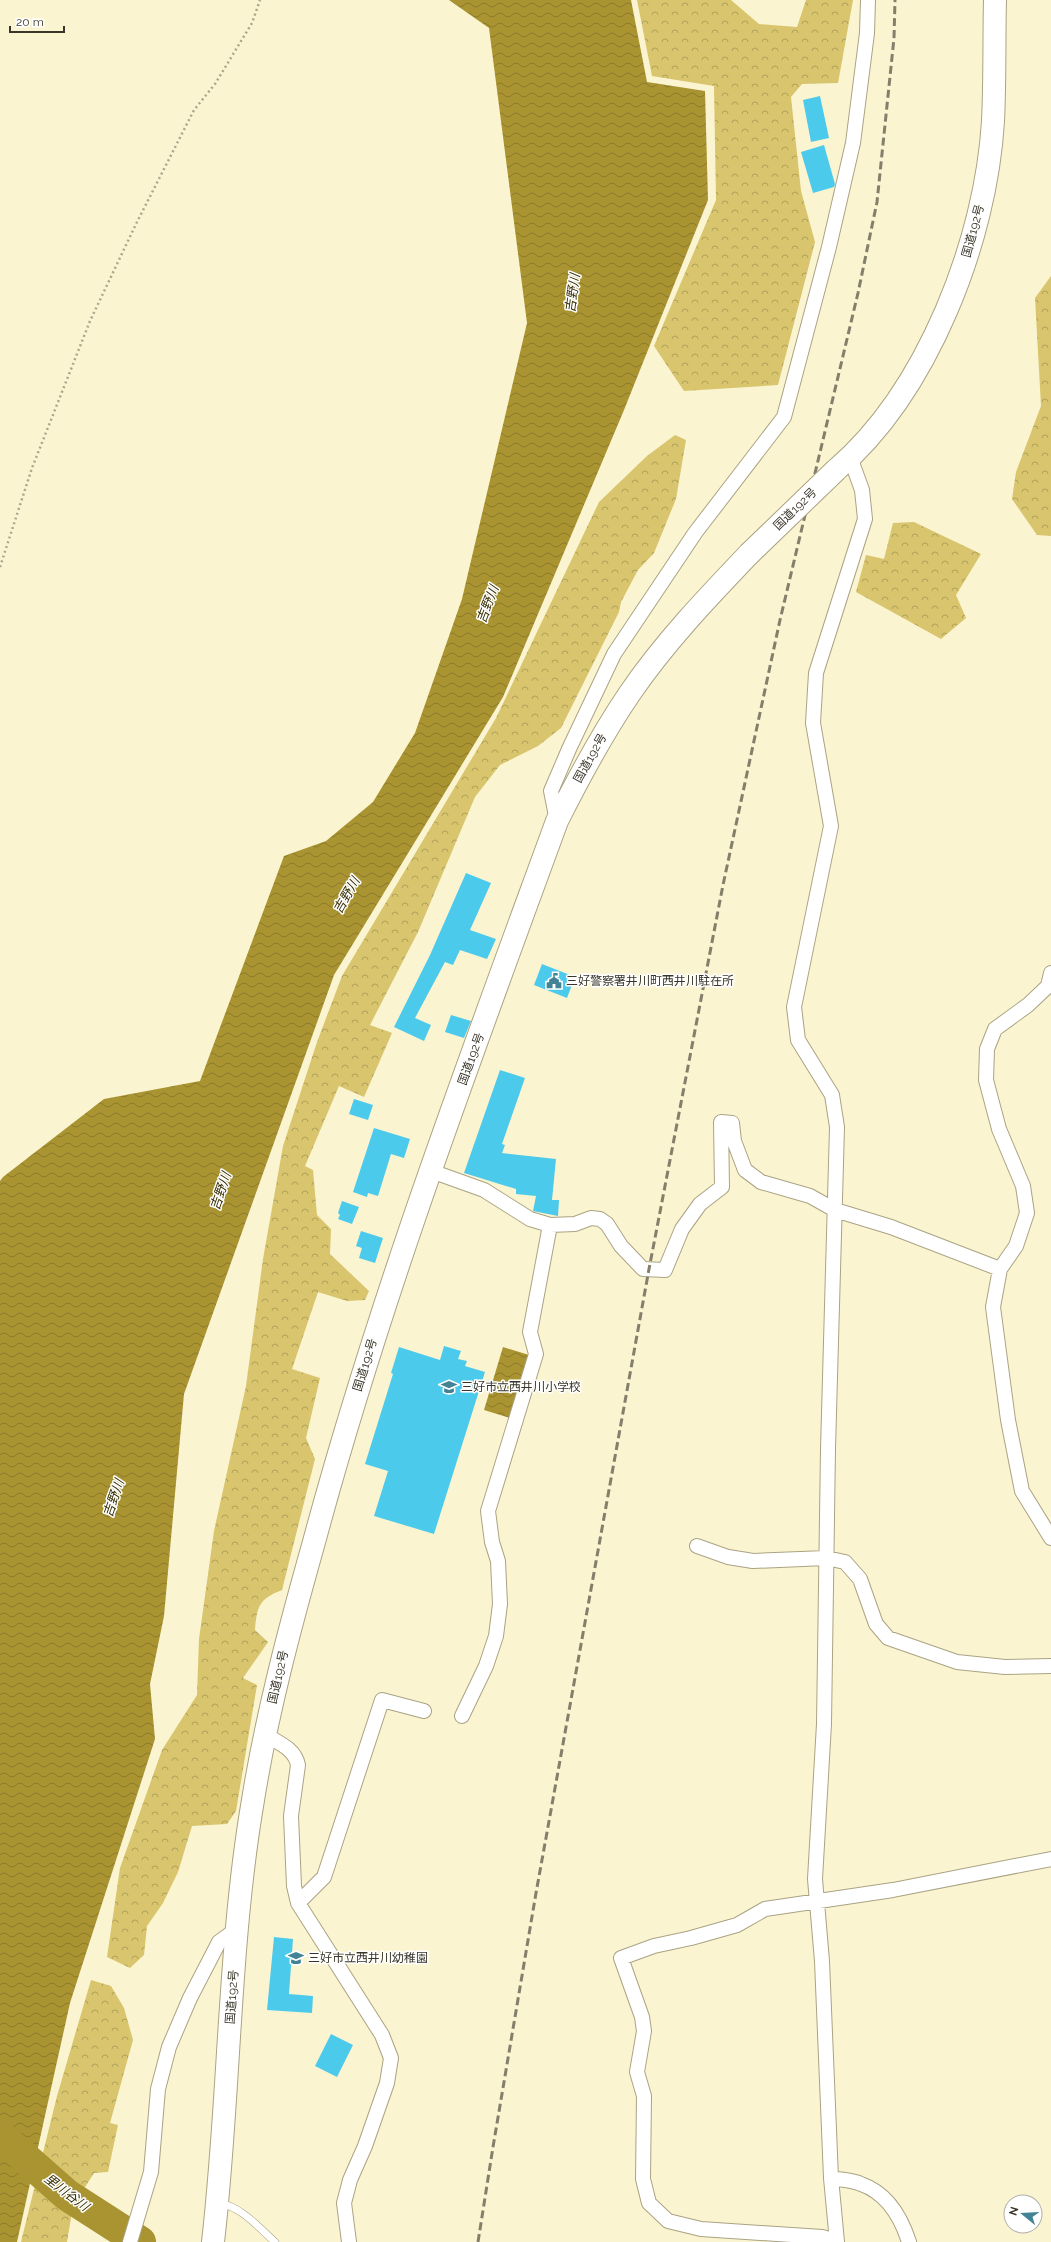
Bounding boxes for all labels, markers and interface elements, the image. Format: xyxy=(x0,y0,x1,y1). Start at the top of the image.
scale bar xyxy=(10,8,64,34)
text: 20 m xyxy=(16,15,44,29)
street label: 国道192号 xyxy=(959,203,987,259)
water label: 吉野川 xyxy=(562,271,583,313)
street label: 国道192号 xyxy=(771,485,819,533)
water label: 吉野川 xyxy=(473,581,502,625)
street label: 国道192号 xyxy=(571,731,609,785)
water label: 吉野川 xyxy=(330,873,364,916)
public building icon: 三好警察署井川町西井川駐在所 xyxy=(545,972,563,990)
place label: 三好警察署井川町西井川駐在所 xyxy=(566,974,734,988)
street label: 国道192号 xyxy=(455,1031,487,1087)
water label: 吉野川 xyxy=(207,1168,235,1212)
street label: 国道192号 xyxy=(350,1337,380,1393)
school or university icon: 三好市立西井川小学校 xyxy=(440,1378,458,1396)
place label: 三好市立西井川小学校 xyxy=(461,1380,581,1394)
water label: 吉野川 xyxy=(100,1475,128,1519)
street label: 国道192号 xyxy=(265,1649,291,1705)
school or university icon: 三好市立西井川幼稚園 xyxy=(287,1949,305,1967)
place label: 三好市立西井川幼稚園 xyxy=(308,1951,428,1965)
street label: 国道192号 xyxy=(223,1969,241,2025)
water label: 里川谷川 xyxy=(41,2171,94,2215)
north arrow xyxy=(1003,2194,1043,2234)
text: N xyxy=(1006,2205,1021,2217)

